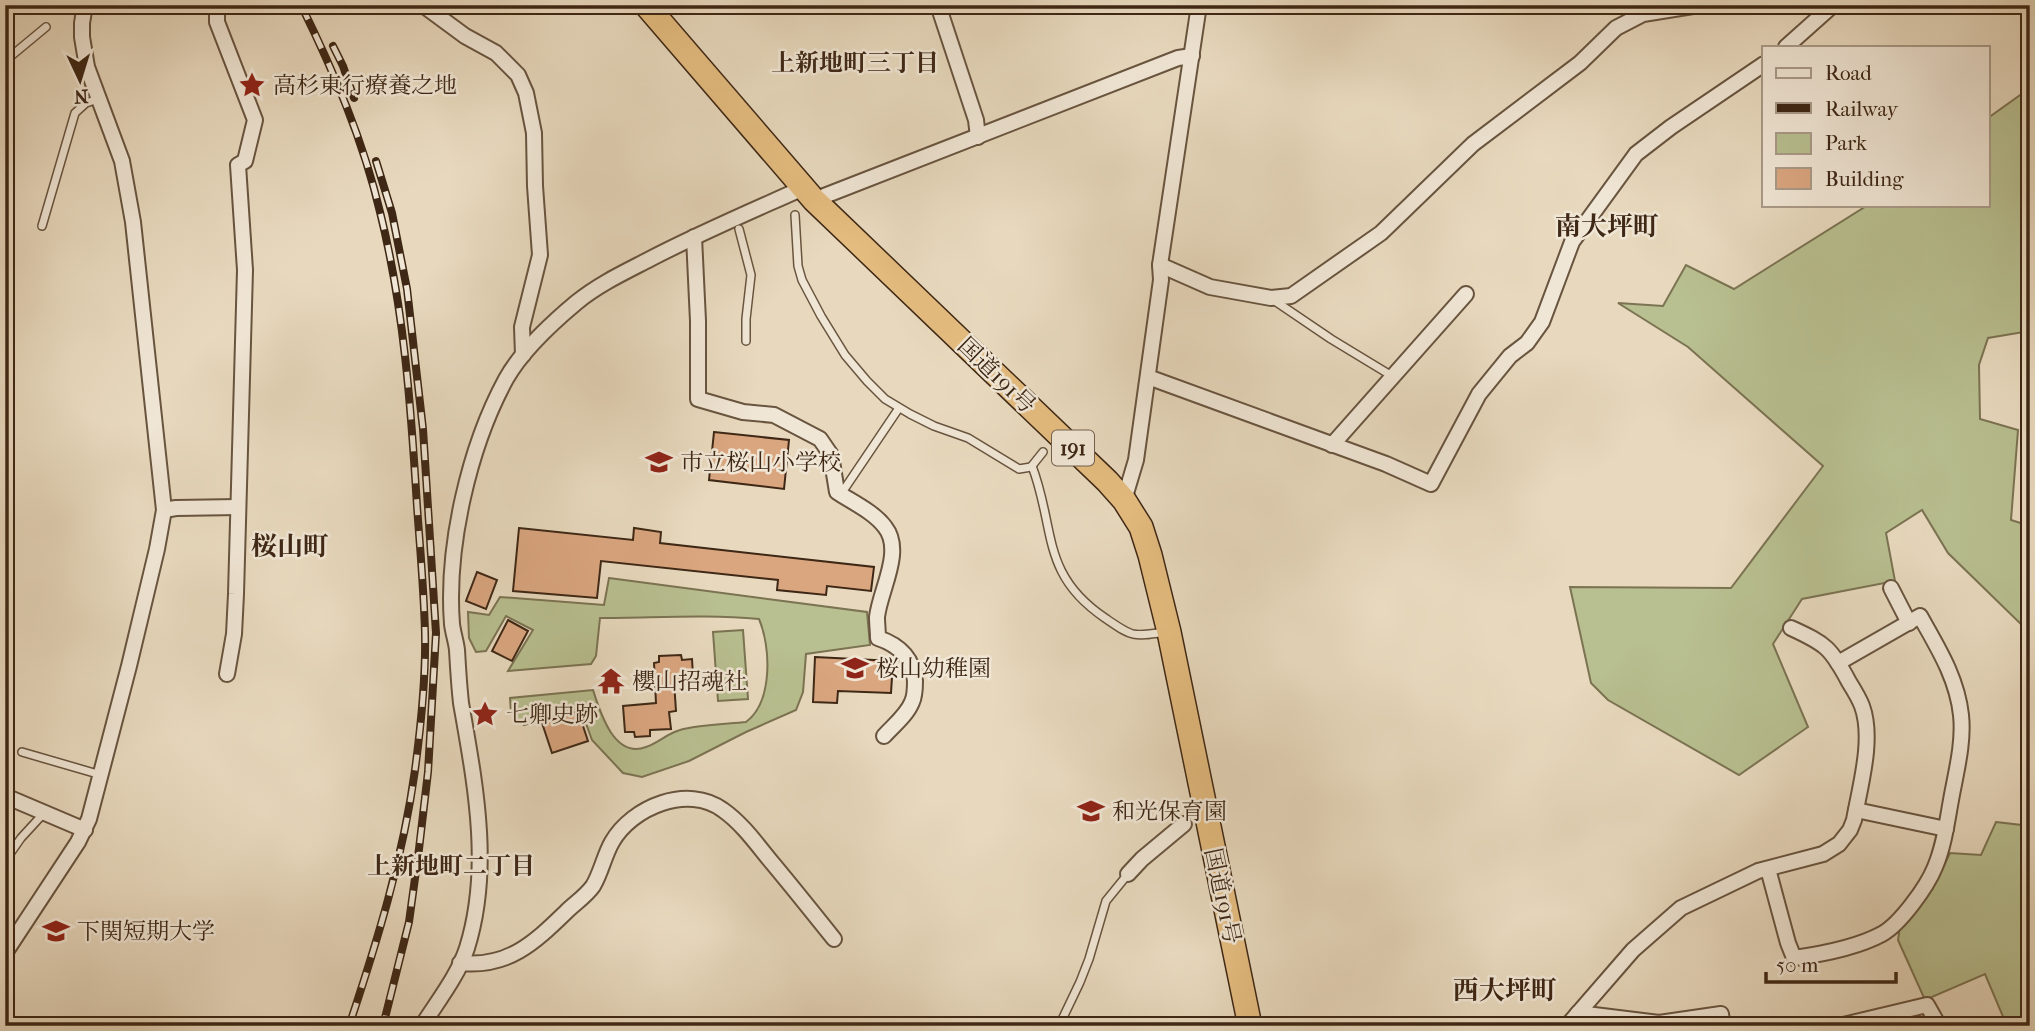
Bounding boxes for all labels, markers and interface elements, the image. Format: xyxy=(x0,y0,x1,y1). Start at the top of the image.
north arrow xyxy=(46,46,116,116)
legend xyxy=(1762,46,1990,206)
district label: 上新地町三丁目 xyxy=(771,49,939,77)
text: Road xyxy=(1825,61,1872,85)
place icon: 高杉東行療養之地 xyxy=(237,70,267,100)
place label: 高杉東行療養之地 xyxy=(273,72,457,99)
text: N xyxy=(73,84,89,107)
text: Railway xyxy=(1825,97,1899,121)
text: Park xyxy=(1825,131,1867,155)
text: Building xyxy=(1825,167,1904,191)
district label: 南大坪町 xyxy=(1555,211,1659,242)
street label: 国道191号 xyxy=(952,332,1041,419)
road number: 191 xyxy=(1052,430,1094,466)
school or university icon: 市立桜山小学校 xyxy=(644,447,674,477)
place label: 市立桜山小学校 xyxy=(680,449,841,476)
district label: 桜山町 xyxy=(251,531,329,562)
school or university icon: 桜山幼稚園 xyxy=(840,653,870,683)
place label: 桜山幼稚園 xyxy=(876,655,991,682)
temple icon: 櫻山招魂社 xyxy=(596,666,626,696)
place label: 櫻山招魂社 xyxy=(632,668,747,695)
place icon: 七卿史跡 xyxy=(470,699,500,729)
place label: 七卿史跡 xyxy=(506,701,598,728)
school or university icon: 和光保育園 xyxy=(1076,796,1106,826)
place label: 和光保育園 xyxy=(1112,798,1227,825)
street label: 国道191号 xyxy=(1199,846,1246,947)
district label: 上新地町二丁目 xyxy=(367,852,535,880)
school or university icon: 下関短期大学 xyxy=(41,916,71,946)
place label: 下関短期大学 xyxy=(77,918,215,945)
scale bar xyxy=(1766,940,1895,984)
text: 50 m xyxy=(1776,953,1819,977)
district label: 西大坪町 xyxy=(1453,975,1557,1006)

